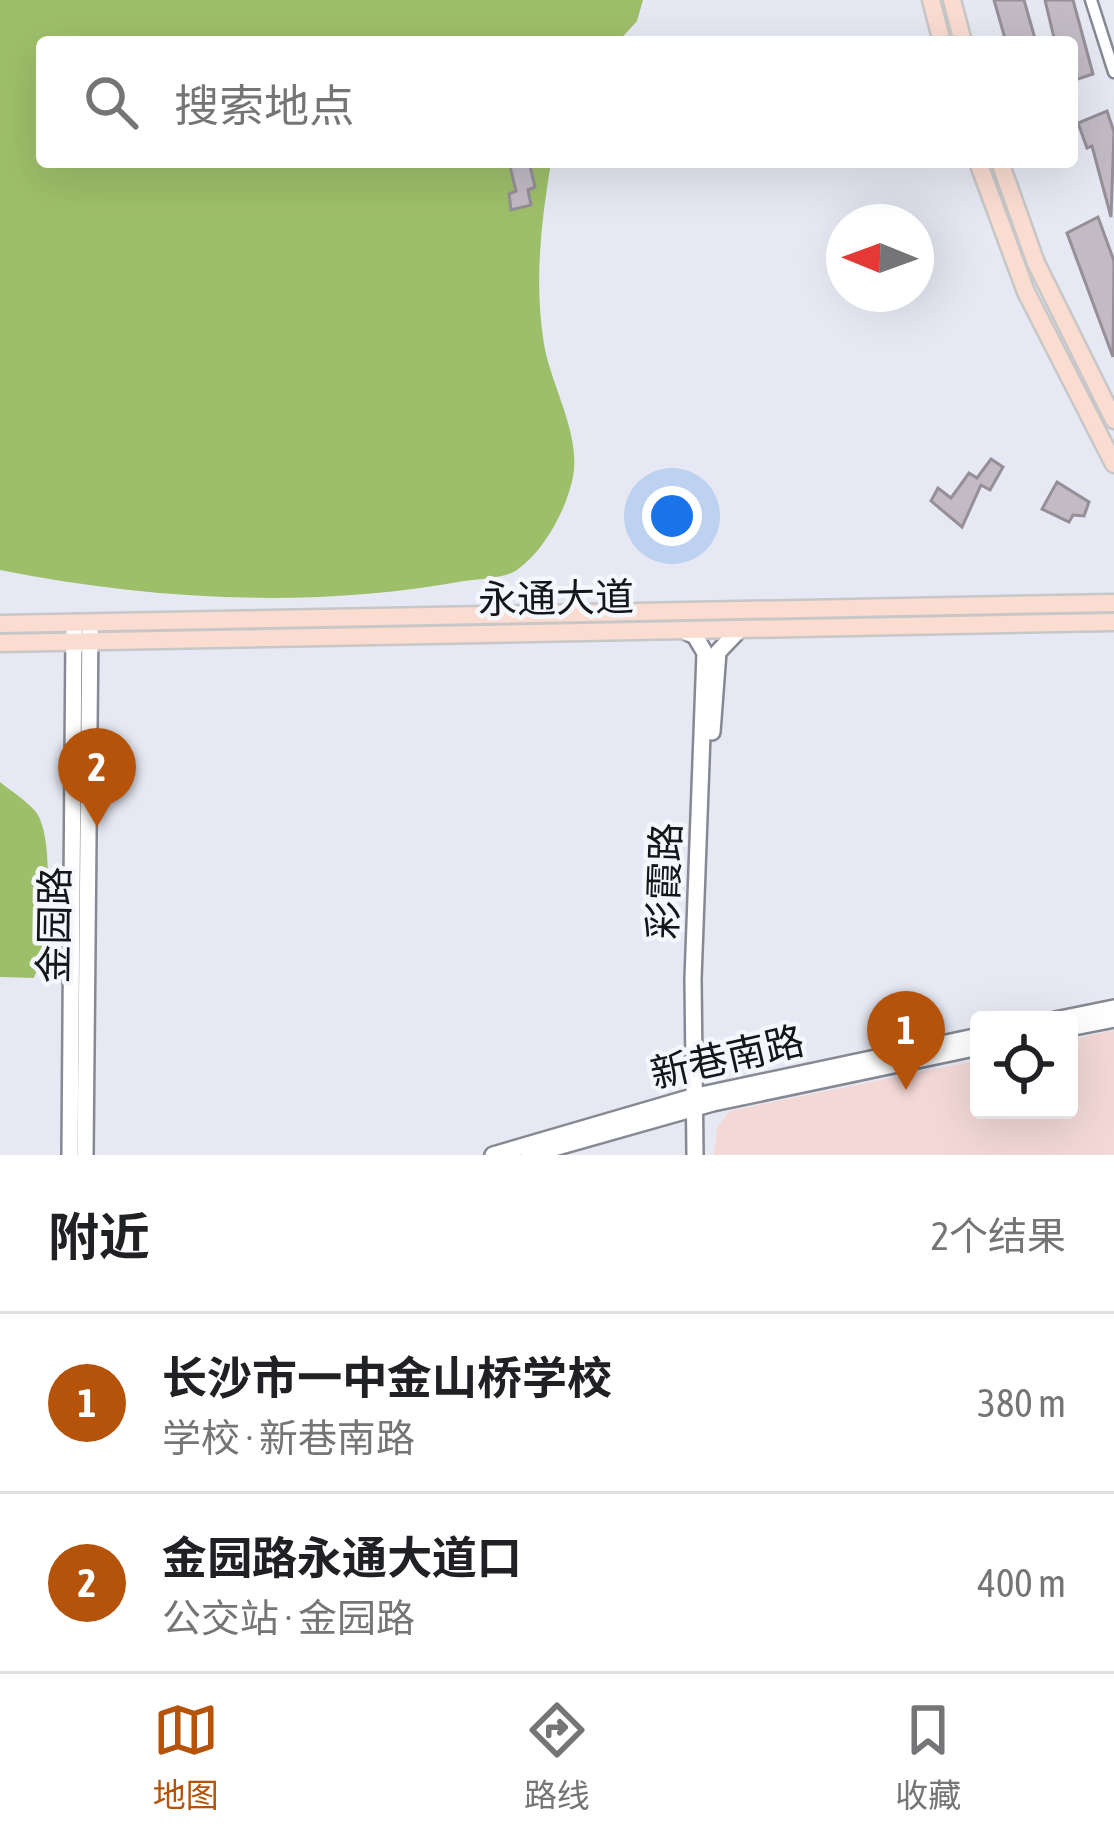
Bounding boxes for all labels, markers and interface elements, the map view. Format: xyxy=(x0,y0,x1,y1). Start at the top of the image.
search box xyxy=(36,36,1078,168)
icon: search xyxy=(78,69,144,135)
text: 搜索地点 xyxy=(174,80,354,132)
north arrow xyxy=(826,204,934,312)
your location xyxy=(642,486,702,546)
street label: 永通大道 xyxy=(478,575,634,621)
pin: 2 xyxy=(58,728,136,827)
street label: 彩霞路 xyxy=(640,822,688,940)
street label: 金园路 xyxy=(31,866,77,984)
pin: 1 xyxy=(867,991,945,1090)
map controls xyxy=(970,1011,1078,1119)
button: locate xyxy=(970,1011,1078,1119)
street label: 新巷南路 xyxy=(646,1018,808,1096)
text: 附近 xyxy=(48,1207,150,1266)
text: 2个结果 xyxy=(931,1214,1066,1258)
text: 长沙市一中金山桥学校 xyxy=(162,1352,612,1404)
text: 1 xyxy=(78,1381,96,1425)
text: 380 m xyxy=(978,1381,1066,1425)
text: 学校 · 新巷南路 xyxy=(162,1416,415,1460)
text: 金园路永通大道口 xyxy=(162,1532,522,1584)
text: 2 xyxy=(78,1561,96,1605)
text: 400 m xyxy=(978,1561,1066,1605)
text: 公交站 · 金园路 xyxy=(162,1596,415,1640)
tab: 地图 xyxy=(153,1697,219,1817)
tab: 路线 xyxy=(524,1697,590,1817)
tab: 收藏 xyxy=(895,1697,961,1817)

